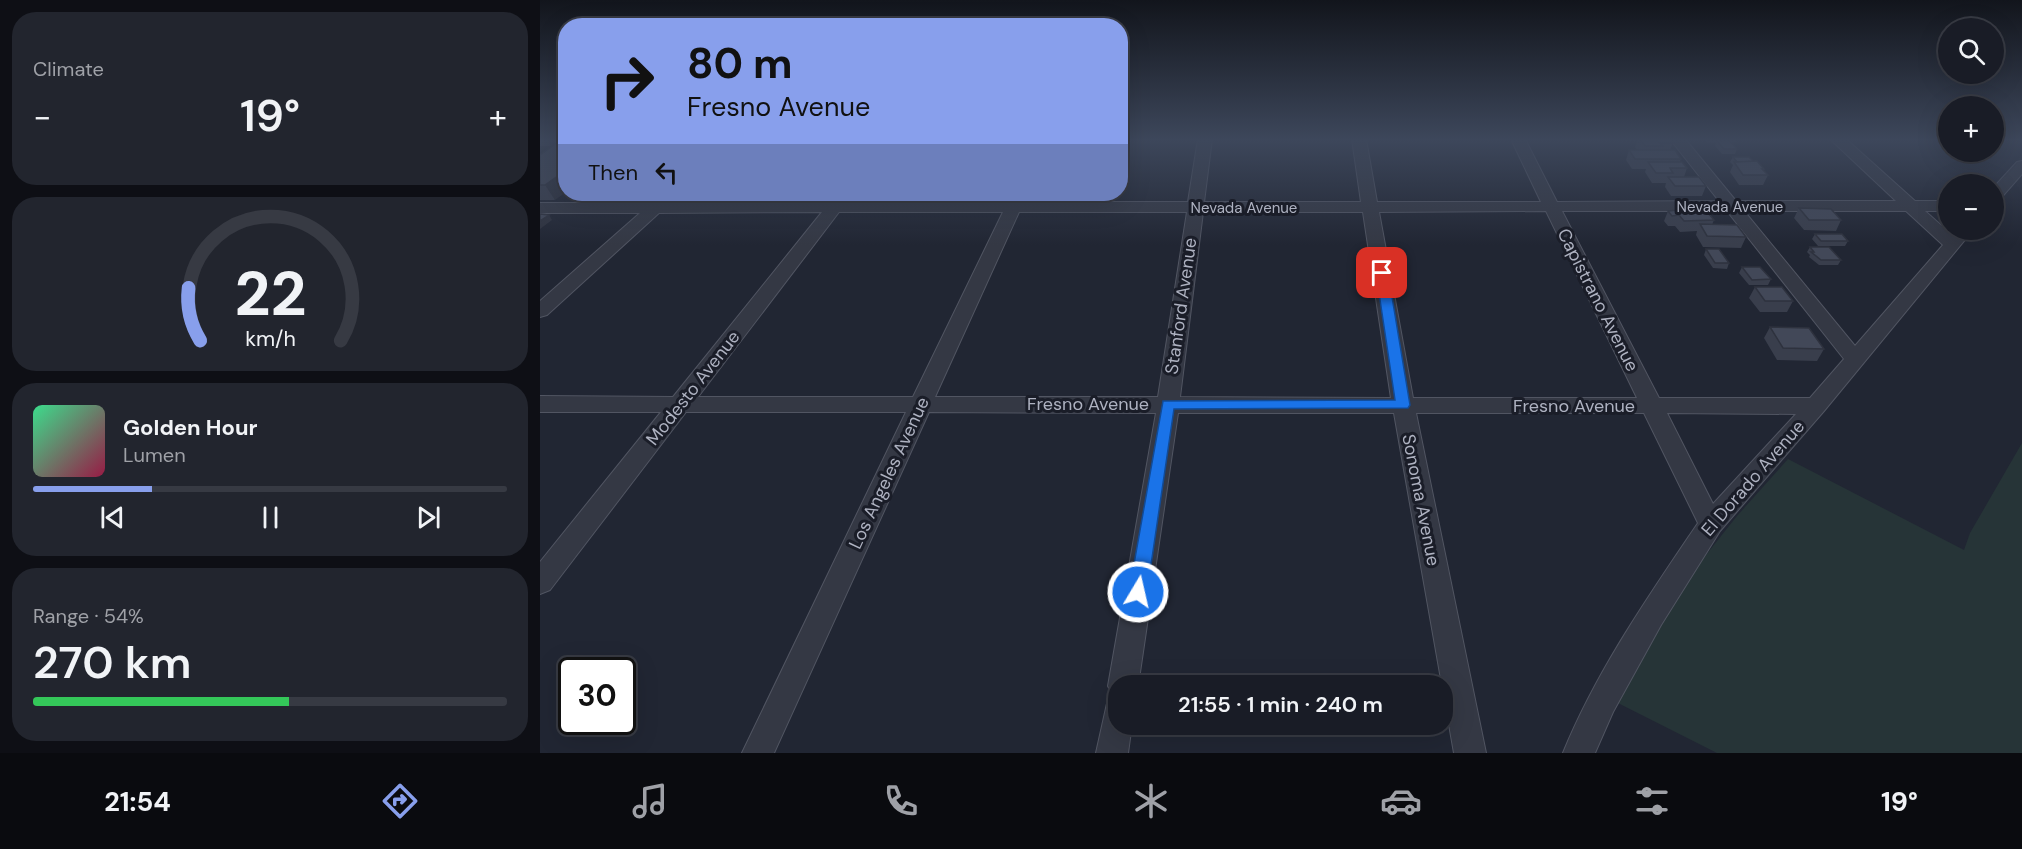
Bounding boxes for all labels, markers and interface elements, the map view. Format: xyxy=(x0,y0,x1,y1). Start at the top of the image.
map controls xyxy=(1938,18,2004,240)
button: search xyxy=(1938,18,2004,84)
text: 80 m xyxy=(687,36,793,91)
icon: right xyxy=(588,42,666,120)
text: Climate xyxy=(33,56,104,82)
text: 19° xyxy=(240,86,300,145)
text: Fresno Avenue xyxy=(687,89,870,124)
text: − xyxy=(33,95,51,138)
text: + xyxy=(489,95,507,138)
button: + xyxy=(1938,96,2004,162)
icon: left xyxy=(650,156,683,189)
text: Then xyxy=(588,158,638,187)
button: − xyxy=(1938,174,2004,240)
street label: Nevada Avenue xyxy=(1677,197,1783,217)
street label: Nevada Avenue xyxy=(1191,198,1297,218)
street label: Capistrano Avenue xyxy=(1552,224,1644,376)
street label: Stanford Avenue xyxy=(1160,236,1202,376)
pin xyxy=(1356,247,1407,298)
text: 22 xyxy=(234,253,306,334)
icon: arrive xyxy=(1365,256,1398,289)
text: km/h xyxy=(245,325,295,353)
street label: Modesto Avenue xyxy=(641,326,745,450)
street label: Fresno Avenue xyxy=(1027,392,1149,416)
street label: Los Angeles Avenue xyxy=(843,393,935,553)
street label: Fresno Avenue xyxy=(1513,394,1635,418)
text: Golden Hour xyxy=(123,413,258,442)
street label: El Dorado Avenue xyxy=(1696,415,1810,541)
street label: Sonoma Avenue xyxy=(1396,432,1446,568)
text: Lumen xyxy=(123,442,186,468)
icon: previous xyxy=(96,501,129,534)
icon: pause xyxy=(254,501,287,534)
icon: next xyxy=(412,501,445,534)
position arrow xyxy=(1106,560,1170,624)
text: Range · 54% xyxy=(33,603,144,629)
text: 270 km xyxy=(33,633,191,692)
speed limit sign: 30 xyxy=(558,657,636,735)
text: 21:55 · 1 min · 240 m xyxy=(1178,690,1383,719)
icon: directions xyxy=(379,780,421,822)
icon: music xyxy=(629,780,671,822)
icon: phone xyxy=(880,780,922,822)
icon: climate xyxy=(1130,780,1172,822)
icon: car xyxy=(1380,780,1422,822)
icon: filters xyxy=(1631,780,1673,822)
text: 21:54 xyxy=(104,784,171,819)
text: 19° xyxy=(1881,784,1918,819)

